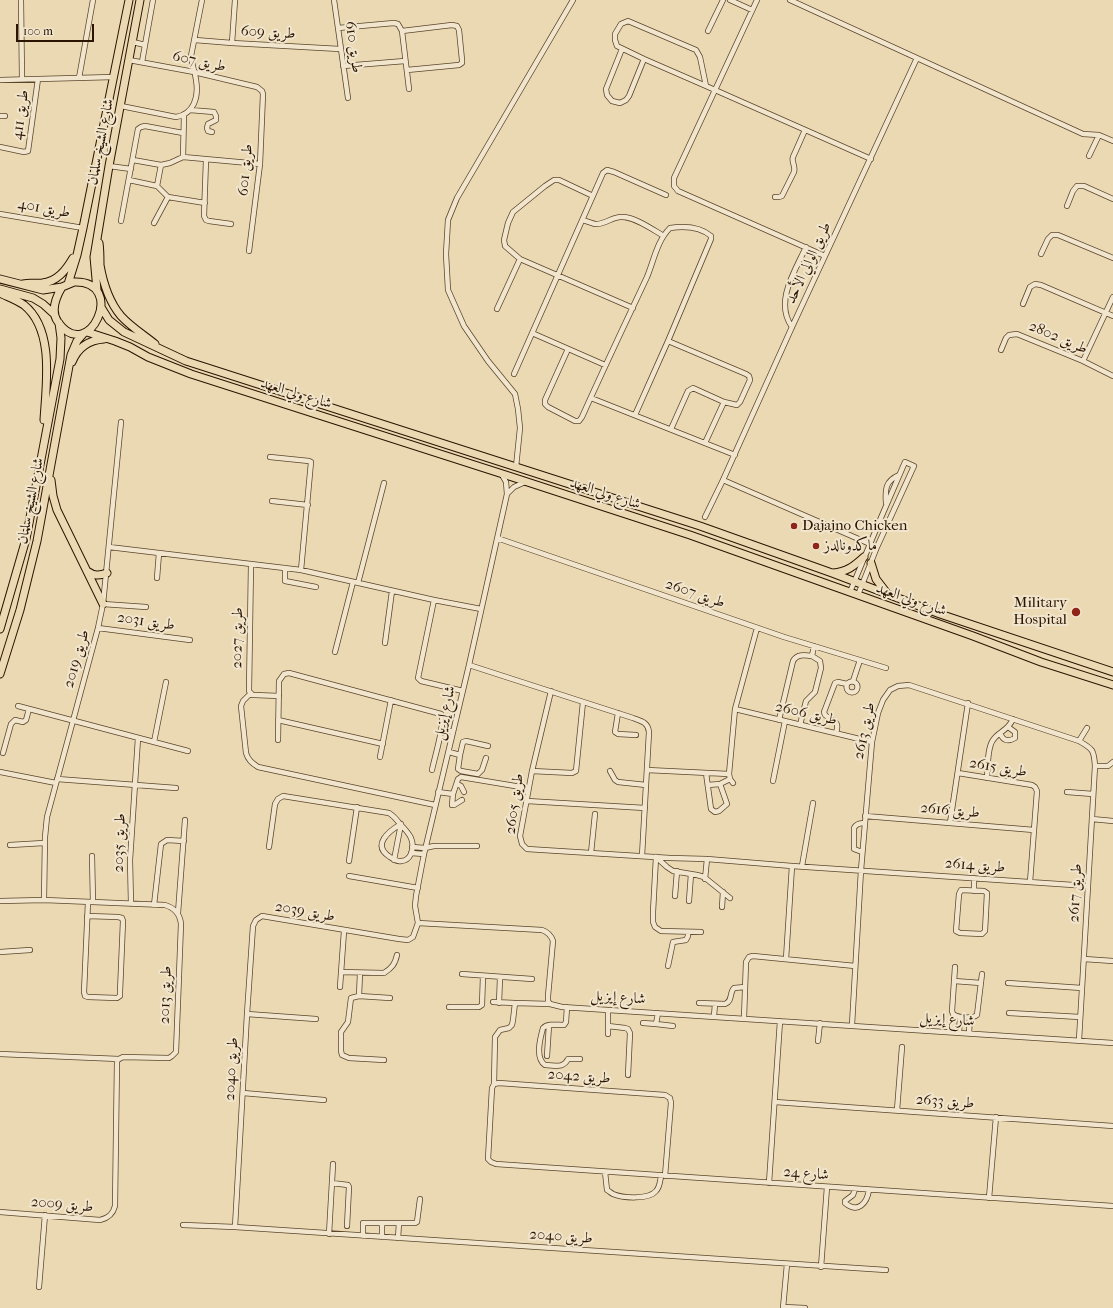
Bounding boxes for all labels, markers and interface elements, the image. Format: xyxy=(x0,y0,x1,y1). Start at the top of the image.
scale bar xyxy=(18,16,96,42)
street label: طريق 610 xyxy=(340,20,366,74)
street label: طريق 609 xyxy=(240,23,296,43)
text: 100 m xyxy=(23,24,53,38)
street label: طريق 607 xyxy=(171,48,227,76)
street label: طريق 411 xyxy=(9,89,33,141)
street label: شارع الشيخ سلمان xyxy=(84,97,118,187)
street label: طريق 601 xyxy=(235,143,257,197)
street label: طريق 401 xyxy=(16,196,72,222)
street label: طريق الوالي الأحد xyxy=(782,219,836,307)
street label: طريق 2802 xyxy=(1026,318,1090,358)
street label: شارع ولي العهد xyxy=(258,375,334,413)
street label: شارع الشيخ سلمان xyxy=(14,456,48,546)
street label: شارع ولي العهد xyxy=(567,474,643,514)
place label: Dajajno Chicken xyxy=(802,517,907,535)
marker: Dajajno Chicken xyxy=(789,521,799,531)
place label: ماكدونالدز xyxy=(824,537,877,555)
marker: ماكدونالدز xyxy=(811,541,821,551)
street label: طريق 2607 xyxy=(663,575,727,613)
street label: شارع ولي العهد xyxy=(873,580,949,620)
place label: Military Hospital xyxy=(1013,594,1067,629)
marker: Military Hospital xyxy=(1070,606,1082,618)
street label: طريق 2027 xyxy=(228,607,248,669)
street label: طريق 2031 xyxy=(116,609,176,635)
street label: طريق 2019 xyxy=(60,628,94,690)
street label: شارع إيزيل xyxy=(430,684,460,742)
street label: طريق 2606 xyxy=(773,698,839,730)
street label: طريق 2613 xyxy=(850,701,880,761)
street label: طريق 2615 xyxy=(968,755,1028,781)
street label: طريق 2605 xyxy=(502,772,528,836)
street label: طريق 2616 xyxy=(919,799,981,823)
street label: طريق 2035 xyxy=(110,813,130,873)
street label: طريق 2614 xyxy=(944,855,1006,877)
street label: طريق 2617 xyxy=(1065,863,1087,923)
street label: طريق 2039 xyxy=(274,898,336,926)
street label: طريق 2013 xyxy=(156,966,176,1024)
street label: شارع إيزيل xyxy=(590,987,646,1009)
street label: شارع إيزيل xyxy=(919,1009,975,1031)
street label: طريق 2040 xyxy=(221,1037,243,1101)
street label: طريق 2042 xyxy=(547,1066,611,1088)
street label: طريق 2633 xyxy=(915,1091,975,1113)
street label: شارع 24 xyxy=(783,1163,829,1185)
street label: طريق 2009 xyxy=(30,1193,94,1217)
street label: طريق 2040 xyxy=(529,1226,593,1248)

